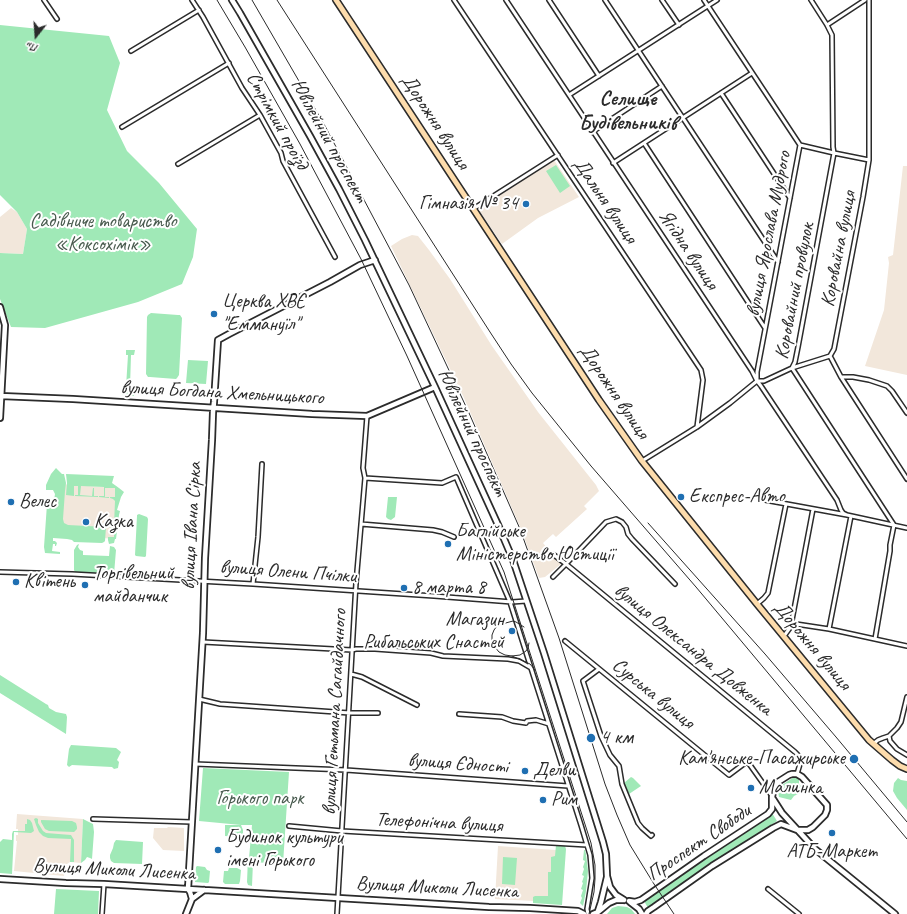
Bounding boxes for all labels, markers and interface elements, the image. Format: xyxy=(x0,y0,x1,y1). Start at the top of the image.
north arrow xyxy=(16,16,56,56)
text: Пн xyxy=(25,39,40,56)
street label: Стрімкий проїзд xyxy=(240,68,314,174)
street label: Дорожня вулиця xyxy=(395,70,475,174)
street label: Ювілейний проспект xyxy=(285,75,373,207)
district label: Селище Будівельників xyxy=(579,86,677,136)
street label: вулиця Ярослава Мудрого xyxy=(741,149,797,319)
street label: Дальня вулиця xyxy=(568,154,642,248)
street label: Коровайна вулиця xyxy=(816,189,862,309)
place label: Гімназія № 34 xyxy=(419,192,518,216)
marker: Гімназія № 34 xyxy=(521,199,531,209)
street label: Ягідна вулиця xyxy=(653,205,723,295)
park label: Садівниче товариство «Коксохімік» xyxy=(29,210,177,257)
street label: Коровайний провулок xyxy=(770,221,820,361)
place label: Церква ХВЄ "Еммануїл" xyxy=(222,290,305,337)
marker: Церква ХВЄ "Еммануїл" xyxy=(209,309,219,319)
street label: Дорожня вулиця xyxy=(574,340,654,444)
street label: Ювілейний проспект xyxy=(432,365,512,501)
street label: вулиця Богдана Хмельницького xyxy=(120,376,324,410)
street label: вулиця Івана Сірка xyxy=(177,462,207,590)
place label: Експрес-Авто xyxy=(689,485,785,509)
place label: Велес xyxy=(19,490,56,514)
marker: Експрес-Авто xyxy=(676,492,686,502)
marker: Велес xyxy=(6,497,16,507)
place label: Казка xyxy=(94,510,133,534)
marker: Казка xyxy=(81,517,91,527)
place label: Баглійське Міністерство Юстиції xyxy=(456,520,614,567)
marker: Баглійське Міністерство Юстиції xyxy=(443,539,453,549)
street label: вулиця Олени Пчілки xyxy=(219,555,357,589)
place label: Торгівельний майданчик xyxy=(93,562,174,609)
place label: Квітень xyxy=(24,570,75,594)
place label: 8 марта 8 xyxy=(412,576,486,600)
marker: Квітень xyxy=(11,577,21,587)
street label: вулиця Олександра Довженка xyxy=(609,579,777,721)
marker: Торгівельний майданчик xyxy=(80,580,90,590)
marker: 8 марта 8 xyxy=(399,583,409,593)
street label: Дорожня вулиця xyxy=(768,597,856,695)
street label: вулиця Гетьмана Сагайдачного xyxy=(318,608,352,816)
place label: Магазин Рибальських Снастей xyxy=(363,608,504,655)
marker: Магазин Рибальських Снастей xyxy=(507,626,517,636)
street label: Сурська вулиця xyxy=(607,653,699,735)
place label: 4 км xyxy=(600,726,633,750)
marker: 4 км xyxy=(585,732,597,744)
place label: Кам'янське-Пасажирське xyxy=(678,747,845,771)
street label: вулиця Єдності xyxy=(407,749,509,779)
marker: Кам'янське-Пасажирське xyxy=(848,753,860,765)
place label: Делви xyxy=(533,759,575,783)
marker: Делви xyxy=(520,766,530,776)
place label: Малинка xyxy=(759,776,822,800)
marker: Малинка xyxy=(746,783,756,793)
park label: Горького парк xyxy=(216,787,304,811)
place label: Рим xyxy=(551,788,577,812)
marker: Рим xyxy=(538,795,548,805)
street label: Проспект Свободи xyxy=(643,800,755,886)
street label: Телефонічна вулиця xyxy=(375,808,503,838)
place label: Будинок культури імені Горького xyxy=(226,826,343,873)
marker: АТБ-Маркет xyxy=(827,828,837,838)
place label: АТБ-Маркет xyxy=(787,840,877,864)
marker: Будинок культури імені Горького xyxy=(213,845,223,855)
street label: Вулиця Миколи Лисенка xyxy=(32,854,196,886)
street label: Вулиця Миколи Лисенка xyxy=(355,872,519,904)

